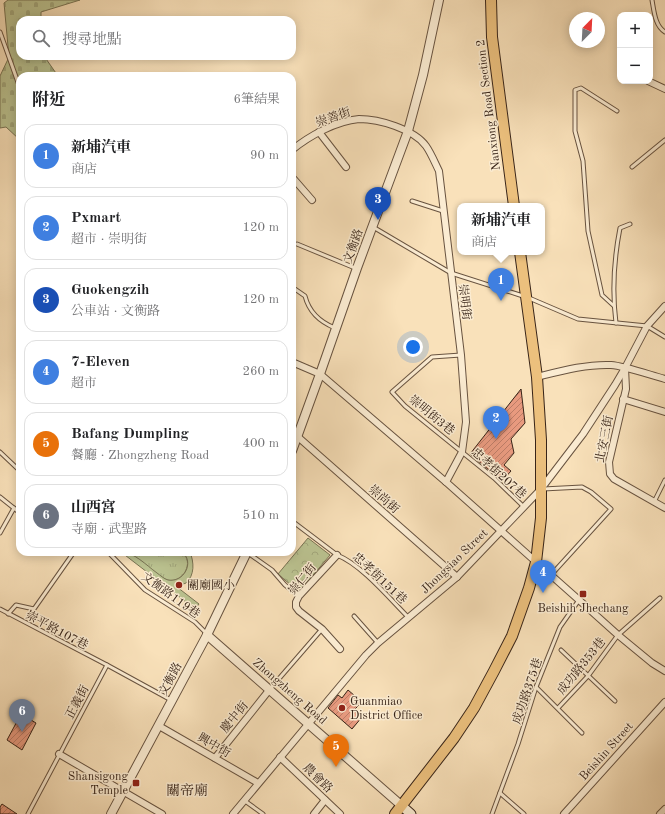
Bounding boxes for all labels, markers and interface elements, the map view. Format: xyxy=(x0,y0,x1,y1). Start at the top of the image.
north arrow xyxy=(569,12,605,48)
map controls xyxy=(617,12,653,84)
button: + xyxy=(617,12,653,48)
search box xyxy=(16,16,296,60)
icon: search xyxy=(30,27,52,49)
text: 搜尋地點 xyxy=(62,33,122,48)
street label: Nanxiong Road Section 2 xyxy=(475,39,503,171)
button: − xyxy=(617,48,653,84)
text: 附近 xyxy=(32,92,66,109)
text: 6筆結果 xyxy=(233,93,280,106)
street label: 崇善街 xyxy=(314,104,353,129)
text: 新埔汽車 xyxy=(71,141,131,156)
text: 1 xyxy=(42,149,50,162)
text: 90 m xyxy=(250,149,279,162)
text: 商店 xyxy=(71,163,97,176)
pin: 3 xyxy=(365,187,391,220)
popup xyxy=(457,203,545,255)
text: Pxmart xyxy=(71,211,121,226)
text: 新埔汽車 xyxy=(471,214,531,229)
text: 2 xyxy=(42,221,50,234)
text: 120 m xyxy=(242,221,279,234)
street label: 文衡路 xyxy=(340,227,366,265)
text: 超市 · 崇明街 xyxy=(71,233,147,246)
text: 商店 xyxy=(471,236,497,249)
pin: 1 xyxy=(488,268,514,301)
text: Guokengzih xyxy=(71,283,149,298)
street label: 崇明街 xyxy=(456,283,474,322)
text: 3 xyxy=(42,293,50,306)
text: 120 m xyxy=(242,293,279,306)
text: 公車站 · 文衡路 xyxy=(71,305,160,318)
your location xyxy=(403,337,423,357)
text: 7-Eleven xyxy=(71,355,130,370)
text: 4 xyxy=(42,365,50,378)
text: 260 m xyxy=(242,365,279,378)
text: 超市 xyxy=(71,377,97,390)
street label: 崇明街3巷 xyxy=(406,392,458,438)
pin: 2 xyxy=(483,406,509,439)
street label: 北安三街 xyxy=(593,413,616,464)
text: Bafang Dumpling xyxy=(71,427,189,442)
text: 5 xyxy=(42,437,50,450)
text: 400 m xyxy=(242,437,279,450)
street label: 忠孝街207巷 xyxy=(469,445,529,501)
text: 餐廳 · Zhongzheng Road xyxy=(71,449,209,462)
street label: 崇尚街 xyxy=(366,482,403,517)
text: 山西宮 xyxy=(71,501,116,516)
text: 6 xyxy=(42,509,50,522)
text: 510 m xyxy=(242,509,279,522)
text: 寺廟 · 武聖路 xyxy=(71,523,147,536)
street label: Jhongsiao Street xyxy=(419,527,490,596)
street label: 忠孝街151巷 xyxy=(350,549,410,607)
street label: 崇仁街 xyxy=(285,560,319,597)
pin: 4 xyxy=(530,560,556,593)
street label: 文衡路119巷 xyxy=(139,569,203,621)
place label: 關廟國小 xyxy=(187,578,235,592)
marker: 關廟國小 xyxy=(174,580,184,590)
marker: Beishih Jhechang xyxy=(578,589,588,599)
place label: Beishih Jhechang xyxy=(537,603,629,615)
street label: 崇平路107巷 xyxy=(23,608,91,652)
street label: 成功路353巷 xyxy=(554,635,608,697)
street label: 成功路375巷 xyxy=(509,656,545,726)
street label: Zhongzheng Road xyxy=(250,657,329,727)
street label: 文衡路 xyxy=(155,660,185,698)
street label: 正義街 xyxy=(62,682,92,721)
place label: Guanmiao District Office xyxy=(350,696,423,722)
street label: 慶中街 xyxy=(217,698,251,735)
pin: 6 xyxy=(9,699,35,732)
marker: Guanmiao District Office xyxy=(337,703,347,713)
street label: Beishin Street xyxy=(578,720,636,783)
street label: 興中街 xyxy=(195,730,234,761)
pin: 5 xyxy=(323,734,349,767)
street label: 農會路 xyxy=(300,760,336,796)
place label: Shansigong Temple xyxy=(68,771,129,797)
marker: Shansigong Temple xyxy=(131,778,141,788)
district label: 關帝廟 xyxy=(166,783,208,798)

